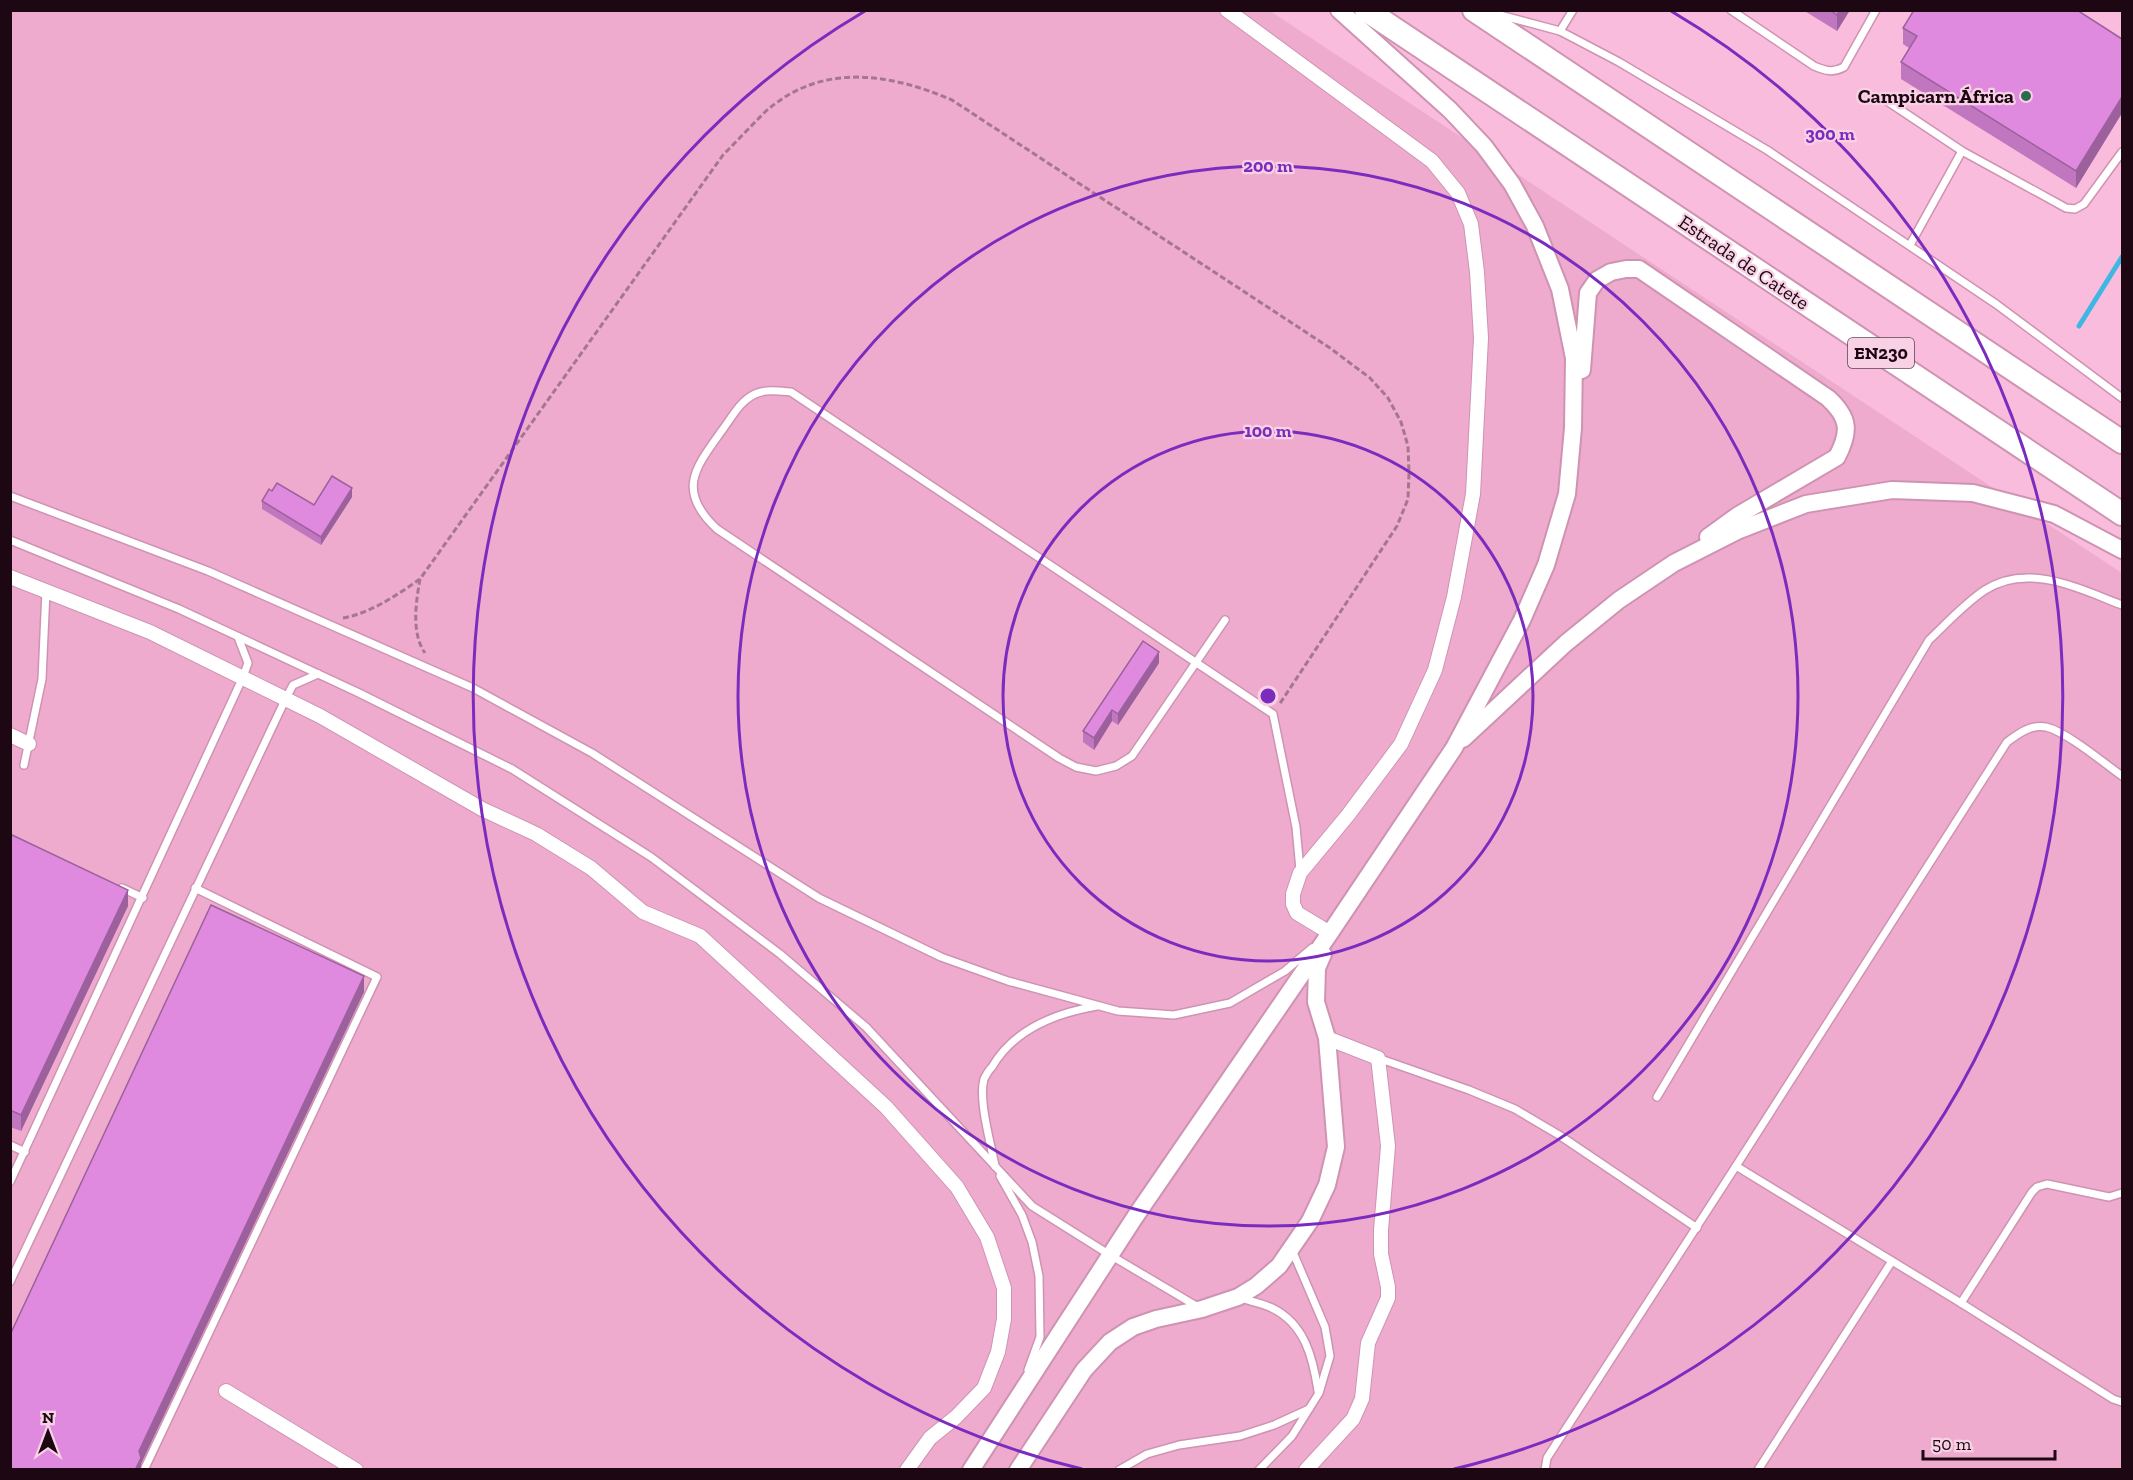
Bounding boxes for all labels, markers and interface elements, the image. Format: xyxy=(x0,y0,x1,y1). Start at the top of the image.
place label: Campicarn África xyxy=(1858,84,2014,108)
marker: Campicarn África xyxy=(2019,89,2033,103)
text: 300 m xyxy=(1805,123,1855,145)
text: 200 m xyxy=(1243,155,1293,177)
street label: Estrada de Catete xyxy=(1674,209,1814,315)
road number: EN230 xyxy=(1848,338,1914,368)
text: 100 m xyxy=(1244,420,1292,442)
centre of rings xyxy=(1258,686,1278,706)
north arrow xyxy=(18,1402,78,1462)
text: N xyxy=(42,1408,54,1427)
scale bar xyxy=(1923,1423,2055,1461)
text: 50 m xyxy=(1932,1433,1972,1455)

